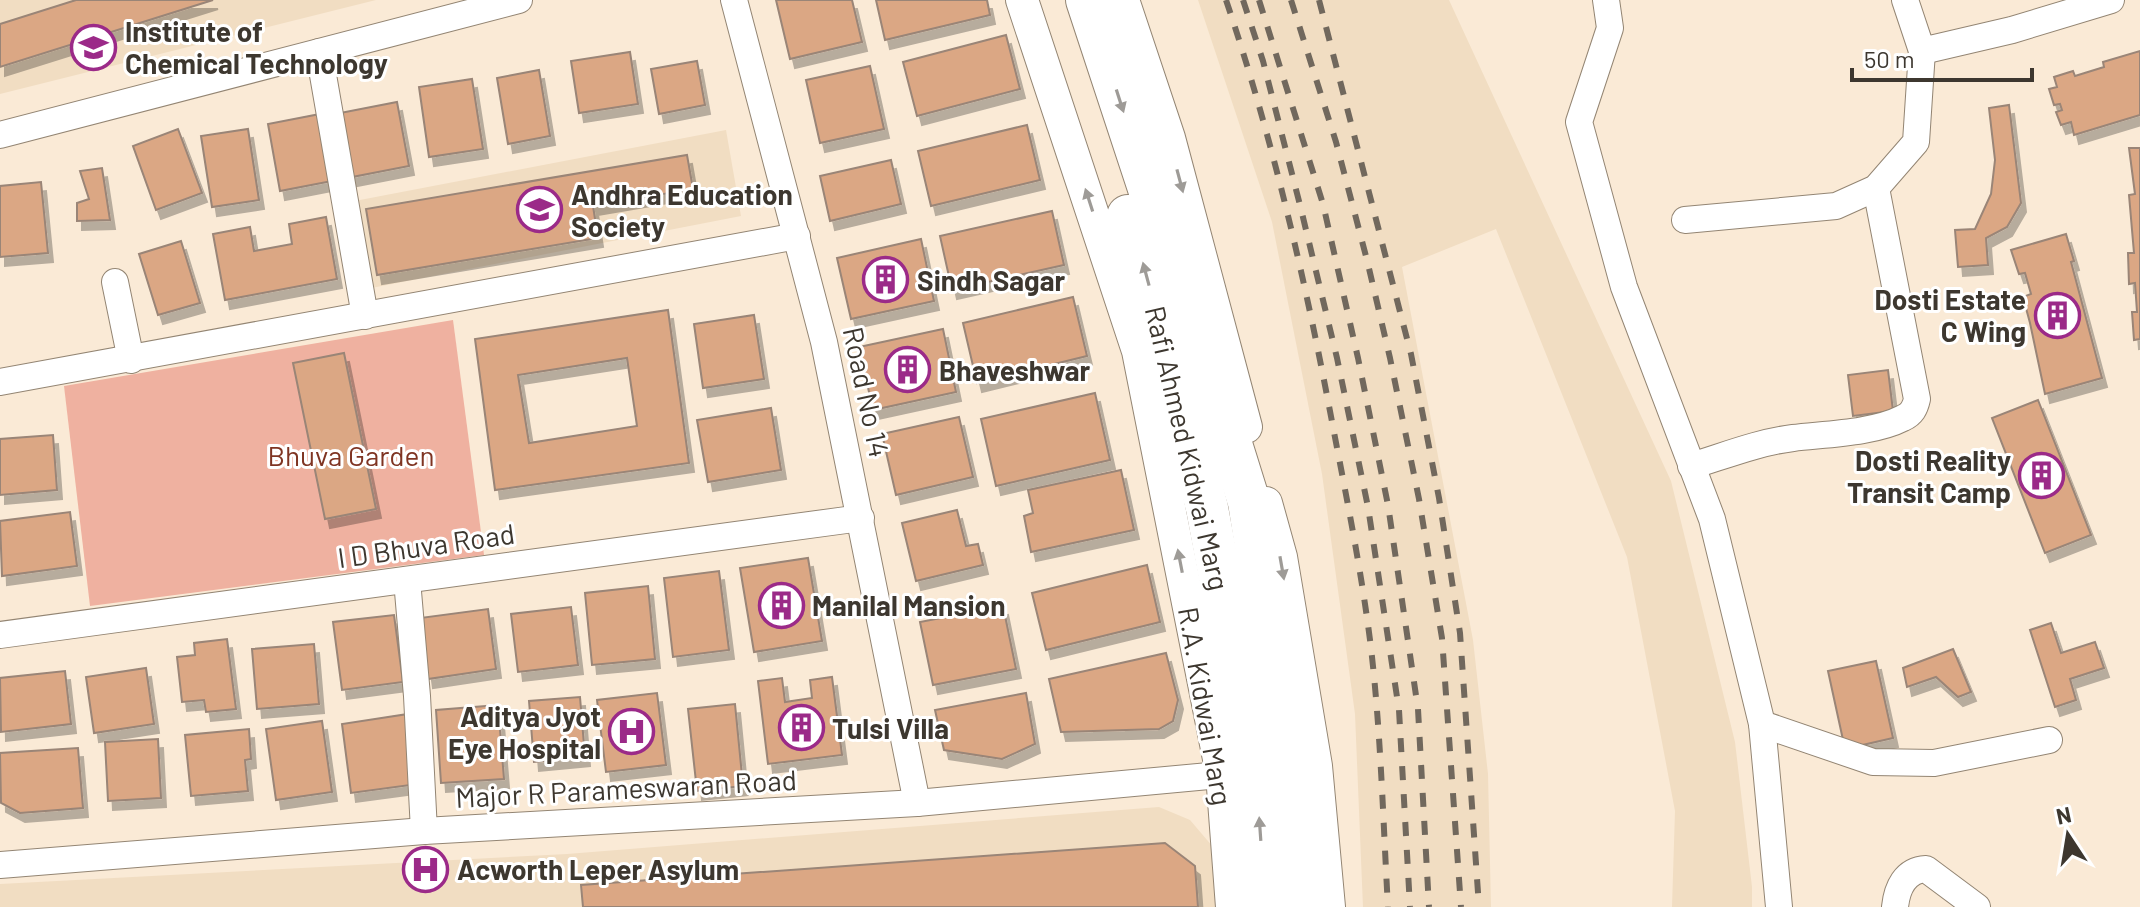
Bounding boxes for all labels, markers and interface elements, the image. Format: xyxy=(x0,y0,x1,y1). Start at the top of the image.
place label: Institute of Chemical Technology xyxy=(125,14,388,80)
school or university icon: Institute of Chemical Technology xyxy=(70,23,118,71)
scale bar xyxy=(1852,32,2032,82)
text: 50 m xyxy=(1864,44,1915,73)
one-way arrow xyxy=(1114,89,1127,113)
one-way arrow xyxy=(1175,169,1187,194)
place label: Andhra Education Society xyxy=(571,177,793,243)
school or university icon: Andhra Education Society xyxy=(516,186,564,234)
one-way arrow xyxy=(1082,188,1095,212)
building icon: Sindh Sagar xyxy=(862,256,910,304)
one-way arrow xyxy=(1139,261,1151,286)
place label: Sindh Sagar xyxy=(917,263,1065,297)
place label: Dosti Estate C Wing xyxy=(1874,282,2026,348)
building icon: Dosti Estate C Wing xyxy=(2033,291,2081,339)
street label: Rafi Ahmed Kidwai Marg xyxy=(1139,303,1237,593)
street label: Road No 14 xyxy=(837,324,897,460)
building icon: Bhaveshwar xyxy=(884,346,932,394)
place label: Bhaveshwar xyxy=(939,353,1091,387)
park label: Bhuva Garden xyxy=(267,438,435,472)
place label: Dosti Reality Transit Camp xyxy=(1847,443,2011,509)
building icon: Dosti Reality Transit Camp xyxy=(2018,452,2066,500)
street label: I D Bhuva Road xyxy=(335,516,517,574)
one-way arrow xyxy=(1173,548,1185,573)
one-way arrow xyxy=(1277,556,1289,581)
building icon: Manilal Mansion xyxy=(757,581,805,629)
place label: Manilal Mansion xyxy=(812,588,1006,622)
street label: R.A. Kidwai Marg xyxy=(1172,604,1240,808)
place label: Aditya Jyot Eye Hospital xyxy=(448,699,601,765)
building icon: Tulsi Villa xyxy=(777,704,825,752)
hospital icon: Aditya Jyot Eye Hospital xyxy=(608,708,656,756)
place label: Tulsi Villa xyxy=(832,711,949,745)
street label: Major R Parameswaran Road xyxy=(455,762,797,814)
north arrow xyxy=(2028,795,2108,875)
text: N xyxy=(2054,800,2073,829)
one-way arrow xyxy=(1253,816,1266,841)
hospital icon: Acworth Leper Asylum xyxy=(402,845,450,893)
place label: Acworth Leper Asylum xyxy=(457,852,739,886)

